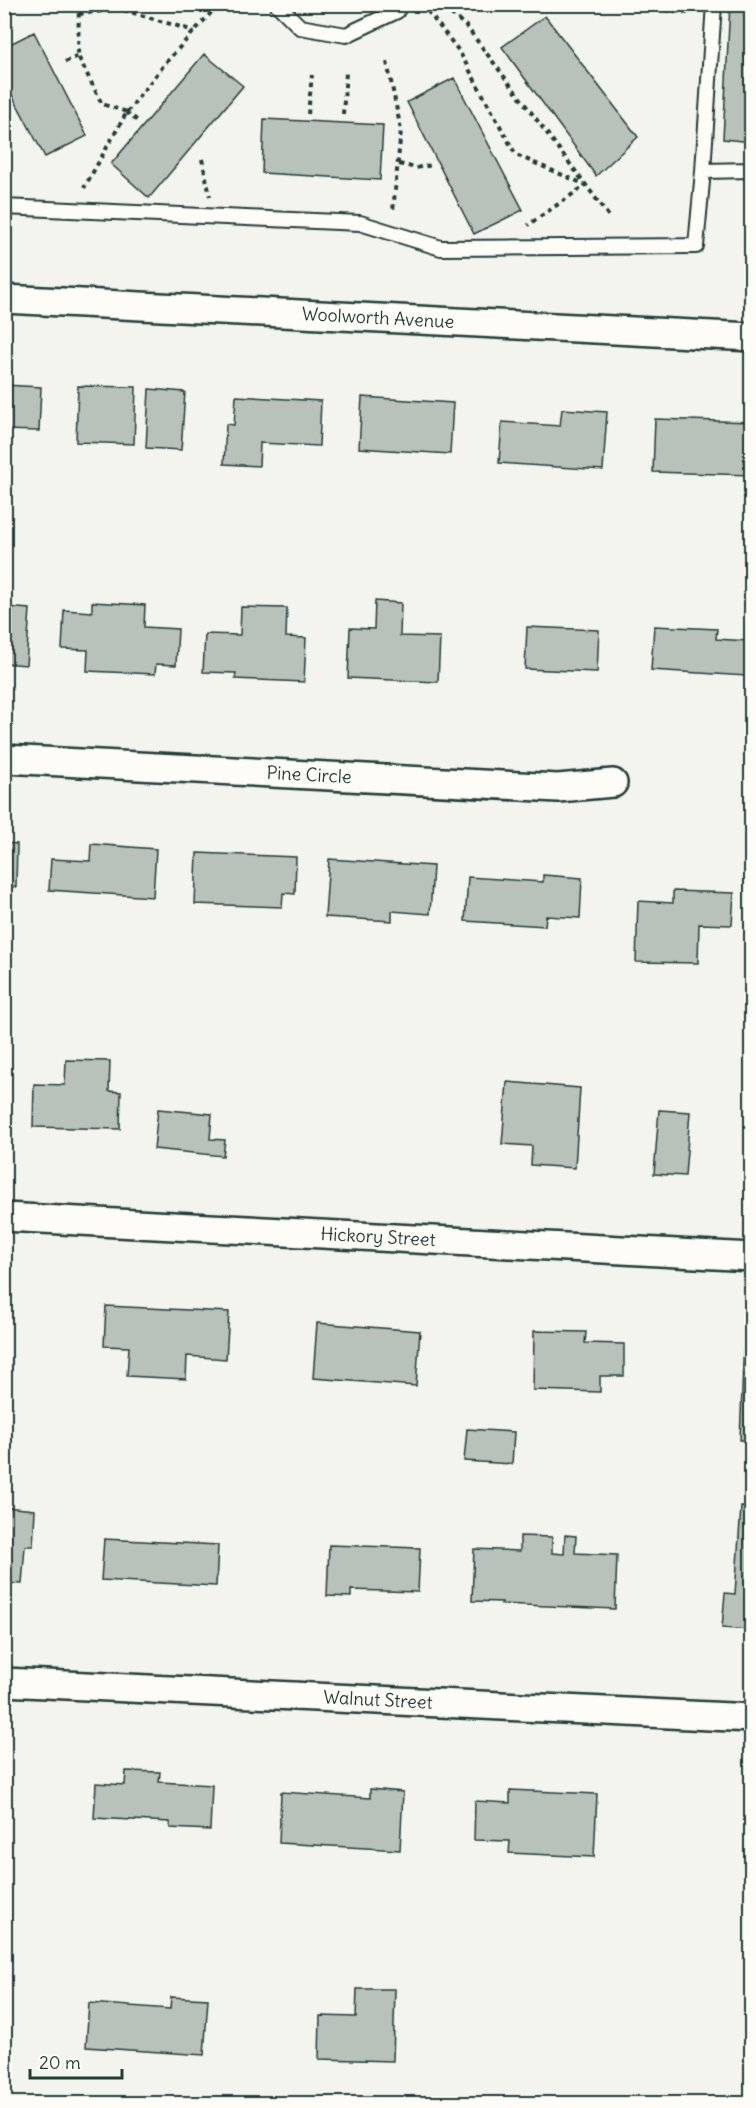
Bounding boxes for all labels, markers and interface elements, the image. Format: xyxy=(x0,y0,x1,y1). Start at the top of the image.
street label: Woolworth Avenue xyxy=(301,302,455,333)
street label: Pine Circle xyxy=(266,761,352,788)
street label: Hickory Street xyxy=(320,1222,436,1251)
street label: Walnut Street xyxy=(323,1685,433,1714)
scale bar xyxy=(30,2042,122,2080)
text: 20 m xyxy=(39,2051,81,2074)

